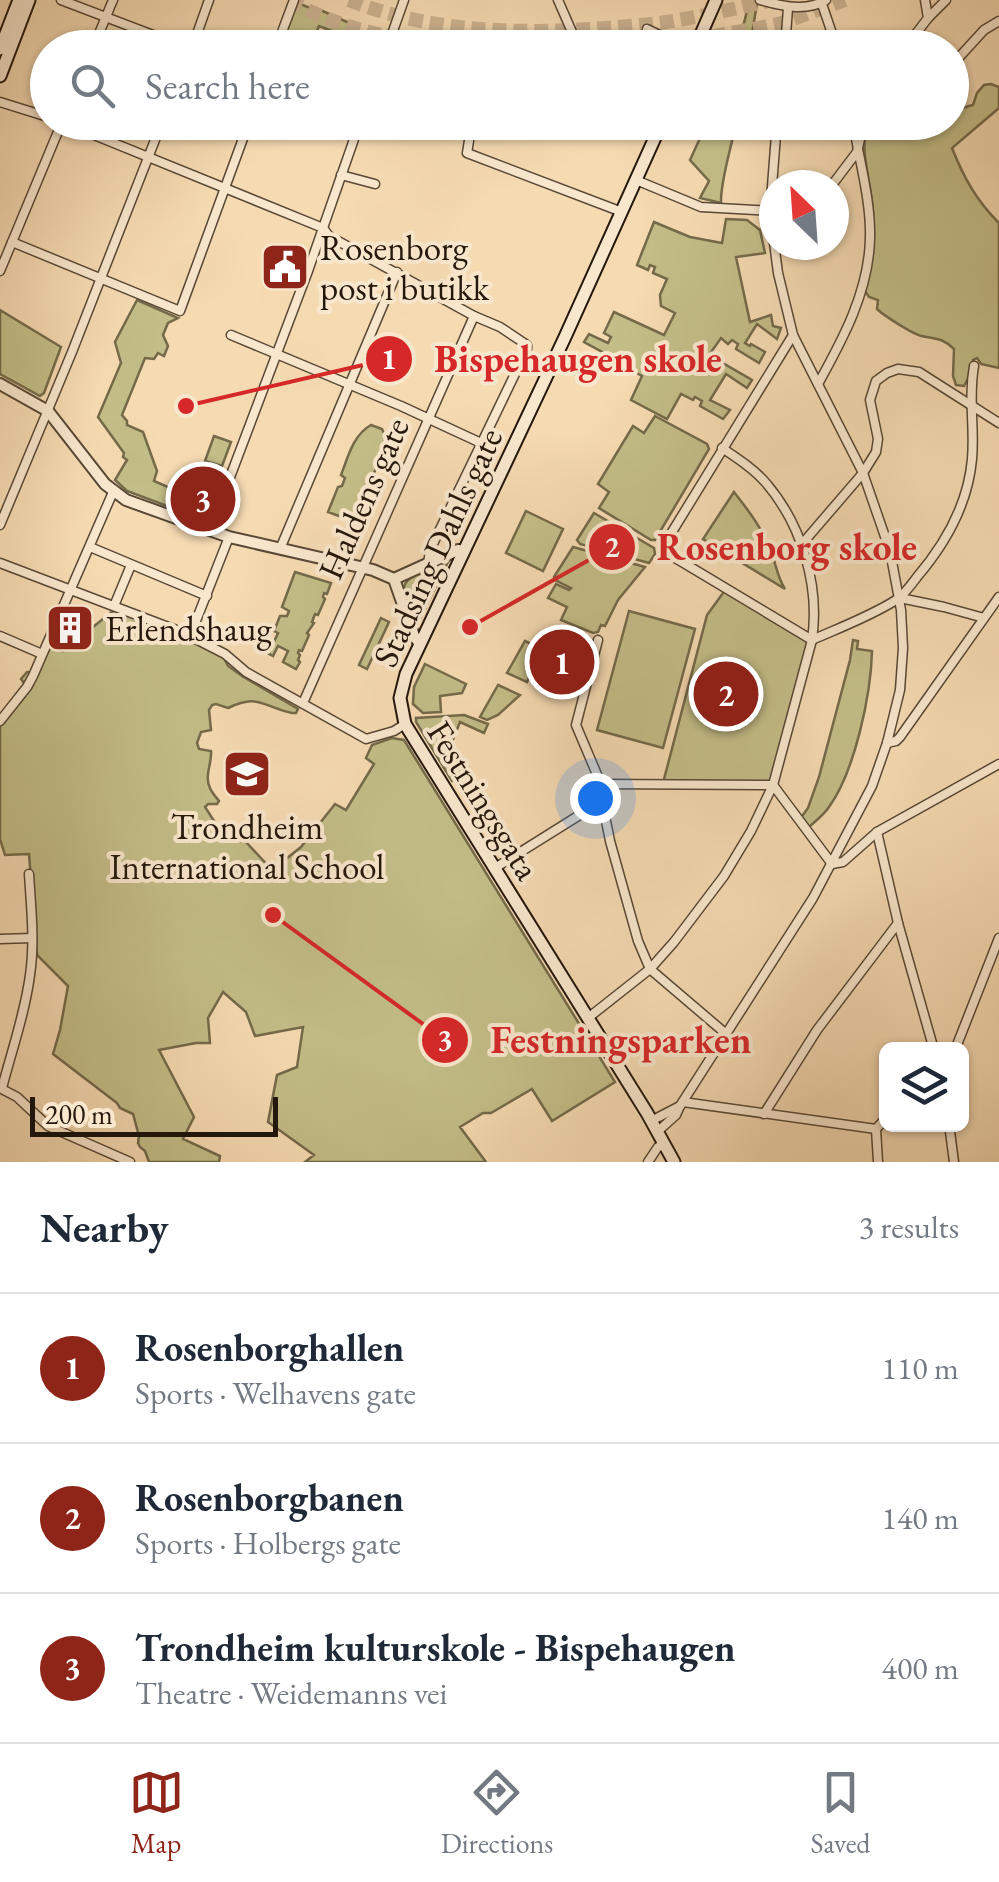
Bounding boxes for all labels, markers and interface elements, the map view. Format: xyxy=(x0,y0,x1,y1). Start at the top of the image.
search box xyxy=(30,30,969,140)
icon: search xyxy=(65,58,120,113)
text: Search here xyxy=(145,61,310,110)
north arrow xyxy=(759,170,849,260)
place label: Rosenborg post i butikk xyxy=(320,225,490,310)
public building icon: Rosenborg post i butikk xyxy=(259,241,311,293)
callout: Bispehaugen skole xyxy=(364,325,742,393)
text: Bispehaugen skole xyxy=(434,334,722,383)
text: 1 xyxy=(381,339,397,378)
street label: Haldens gate xyxy=(307,410,419,586)
street label: Stadsing Dahls gate xyxy=(362,420,512,674)
pin: 3 xyxy=(170,462,236,536)
callout: Rosenborg skole xyxy=(587,513,937,581)
text: Rosenborg skole xyxy=(657,522,917,571)
text: 2 xyxy=(604,527,620,566)
building icon: Erlendshaug xyxy=(44,602,96,654)
place label: Erlendshaug xyxy=(105,606,272,651)
pin: 1 xyxy=(530,624,594,700)
pin: 2 xyxy=(694,656,758,732)
street label: Festningsgata xyxy=(417,712,551,888)
school or university icon: Trondheim International School xyxy=(221,748,273,800)
your location xyxy=(570,773,621,824)
place label: Trondheim International School xyxy=(110,804,384,889)
callout: Festningsparken xyxy=(420,1006,771,1074)
text: Festningsparken xyxy=(491,1015,751,1064)
text: 3 xyxy=(437,1020,453,1059)
map controls xyxy=(879,1042,969,1132)
button: layers xyxy=(879,1042,969,1132)
scale bar xyxy=(30,1092,278,1136)
text: 200 m xyxy=(45,1096,113,1132)
text: Nearby xyxy=(40,1200,169,1255)
text: 3 results xyxy=(859,1206,959,1248)
text: Rosenborghallen xyxy=(135,1323,404,1372)
text: 1 xyxy=(64,1347,81,1389)
text: 110 m xyxy=(882,1347,959,1389)
text: Sports · Welhavens gate xyxy=(135,1372,416,1414)
text: Rosenborgbanen xyxy=(135,1473,404,1522)
text: 2 xyxy=(64,1497,81,1539)
text: 140 m xyxy=(882,1497,959,1539)
text: Sports · Holbergs gate xyxy=(135,1522,401,1564)
text: Trondheim kulturskole - Bispehaugen xyxy=(135,1623,735,1672)
text: 3 xyxy=(64,1647,81,1689)
text: 400 m xyxy=(882,1647,959,1689)
text: Theatre · Weidemanns vei xyxy=(135,1672,447,1714)
tab: Map xyxy=(129,1765,184,1861)
tab: Directions xyxy=(441,1765,553,1861)
tab: Saved xyxy=(810,1765,870,1861)

